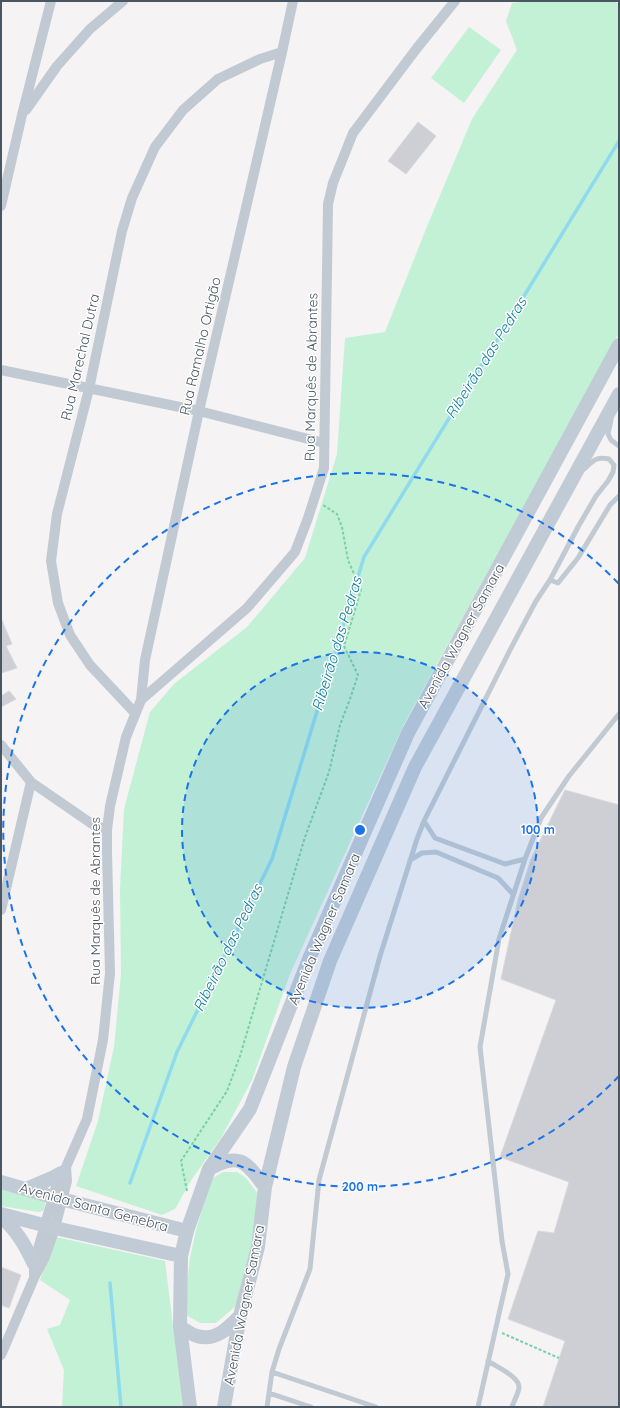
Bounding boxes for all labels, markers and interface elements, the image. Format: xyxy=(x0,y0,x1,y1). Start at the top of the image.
street label: Rua Ramalho Ortigão xyxy=(175,275,225,417)
street label: Rua Marechal Dutra xyxy=(57,292,103,422)
street label: Rua Marquês de Abrantes xyxy=(301,293,321,461)
water label: Ribeirão das Pedras xyxy=(441,293,531,422)
street label: Avenida Wagner Samara xyxy=(414,560,508,712)
water label: Ribeirão das Pedras xyxy=(307,574,366,713)
street label: Rua Marquês de Abrantes xyxy=(86,817,104,985)
text: 100 m xyxy=(521,822,555,837)
centre of rings xyxy=(353,823,367,837)
street label: Avenida Wagner Samara xyxy=(284,850,364,1008)
water label: Ribeirão das Pedras xyxy=(188,880,267,1015)
street label: Avenida Santa Genebra xyxy=(18,1178,170,1236)
text: 200 m xyxy=(342,1179,378,1194)
street label: Avenida Wagner Samara xyxy=(220,1223,268,1387)

